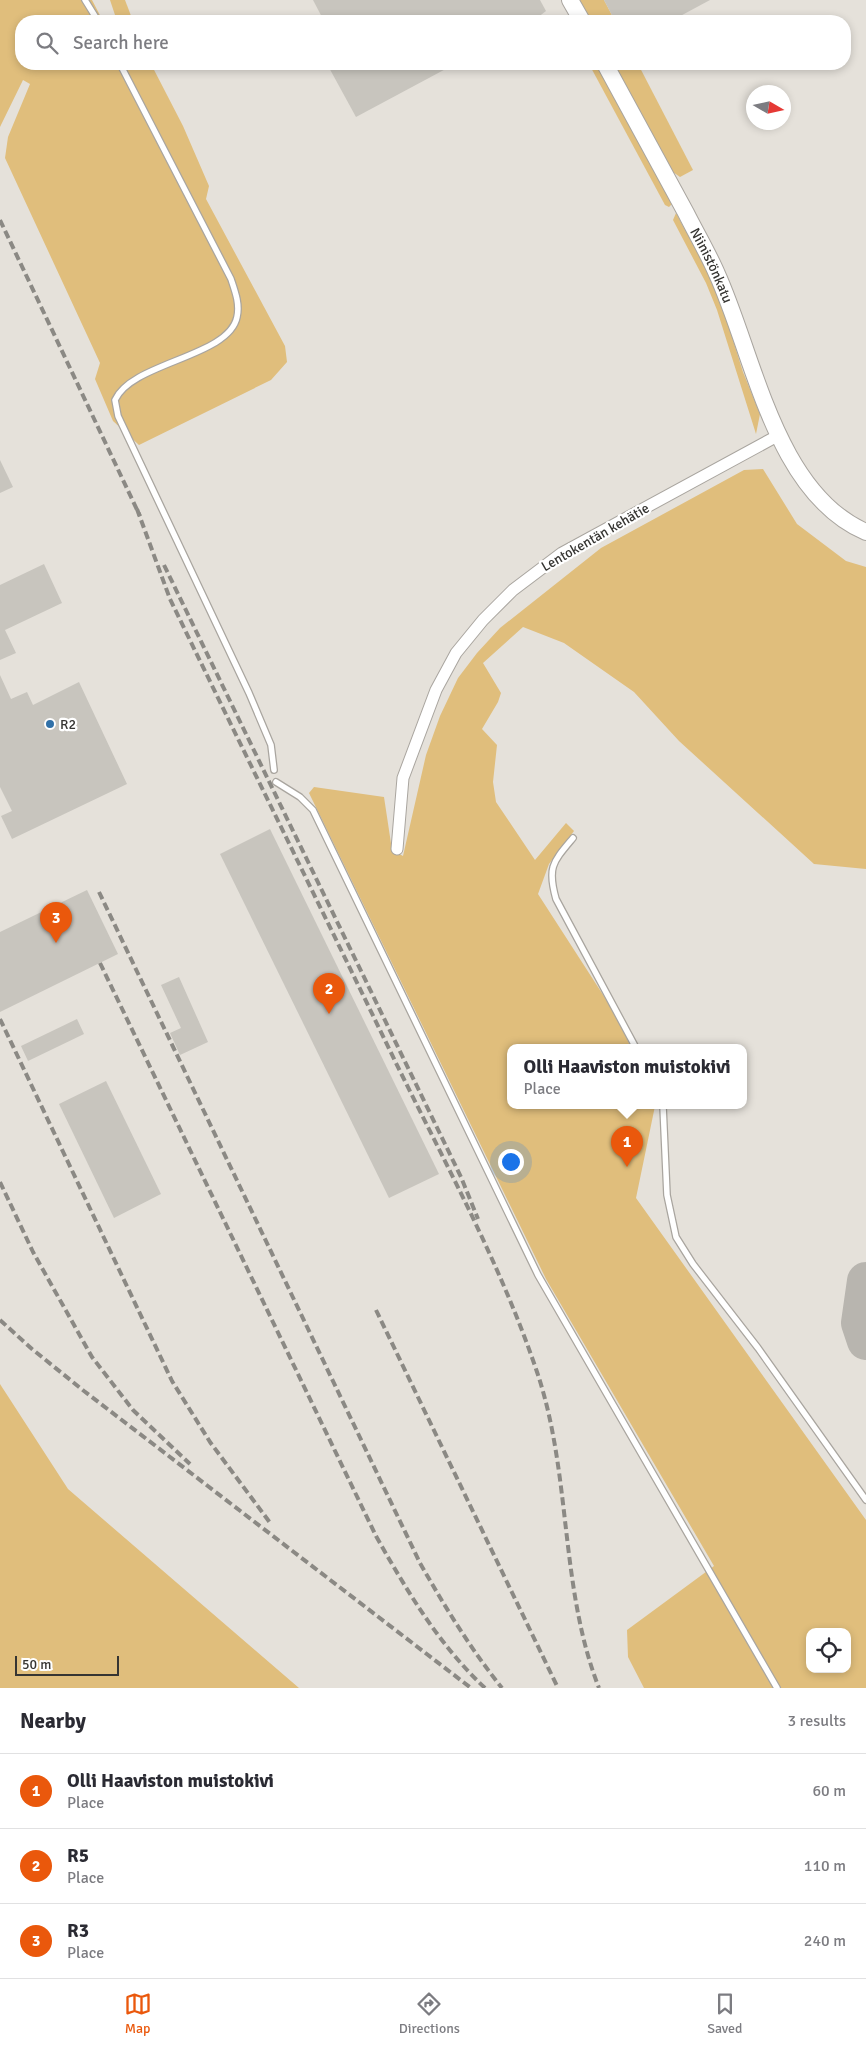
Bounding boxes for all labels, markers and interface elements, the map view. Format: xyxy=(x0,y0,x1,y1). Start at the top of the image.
search box xyxy=(15,15,851,70)
icon: search xyxy=(33,29,61,57)
text: Search here xyxy=(73,31,169,55)
north arrow xyxy=(746,85,791,130)
street label: Niinistönkatu xyxy=(686,225,736,305)
street label: Lentokentän kehätie xyxy=(538,500,652,575)
place label: R2 xyxy=(60,716,76,733)
marker: R2 xyxy=(44,718,56,730)
pin: 3 xyxy=(40,902,72,943)
pin: 2 xyxy=(313,973,345,1014)
popup xyxy=(507,1044,747,1109)
text: Olli Haaviston muistokivi xyxy=(524,1055,730,1079)
text: Place xyxy=(524,1079,561,1099)
pin: 1 xyxy=(611,1126,643,1167)
your location xyxy=(498,1149,524,1175)
map controls xyxy=(806,1628,851,1673)
button: locate xyxy=(806,1628,851,1673)
scale bar xyxy=(15,1653,119,1676)
text: 50 m xyxy=(22,1656,51,1673)
text: Nearby xyxy=(20,1708,86,1734)
text: 3 results xyxy=(787,1711,846,1731)
text: Olli Haaviston muistokivi xyxy=(67,1769,274,1793)
text: 1 xyxy=(32,1781,40,1801)
text: 60 m xyxy=(812,1781,846,1801)
text: Place xyxy=(67,1793,104,1813)
text: R5 xyxy=(67,1844,89,1868)
text: 2 xyxy=(32,1856,40,1876)
text: 110 m xyxy=(804,1856,846,1876)
text: Place xyxy=(67,1868,104,1888)
text: R3 xyxy=(67,1919,89,1943)
text: 3 xyxy=(32,1931,40,1951)
text: 240 m xyxy=(804,1931,846,1951)
text: Place xyxy=(67,1943,104,1963)
tab: Map xyxy=(124,1990,152,2037)
tab: Directions xyxy=(399,1990,460,2037)
tab: Saved xyxy=(707,1990,742,2037)

